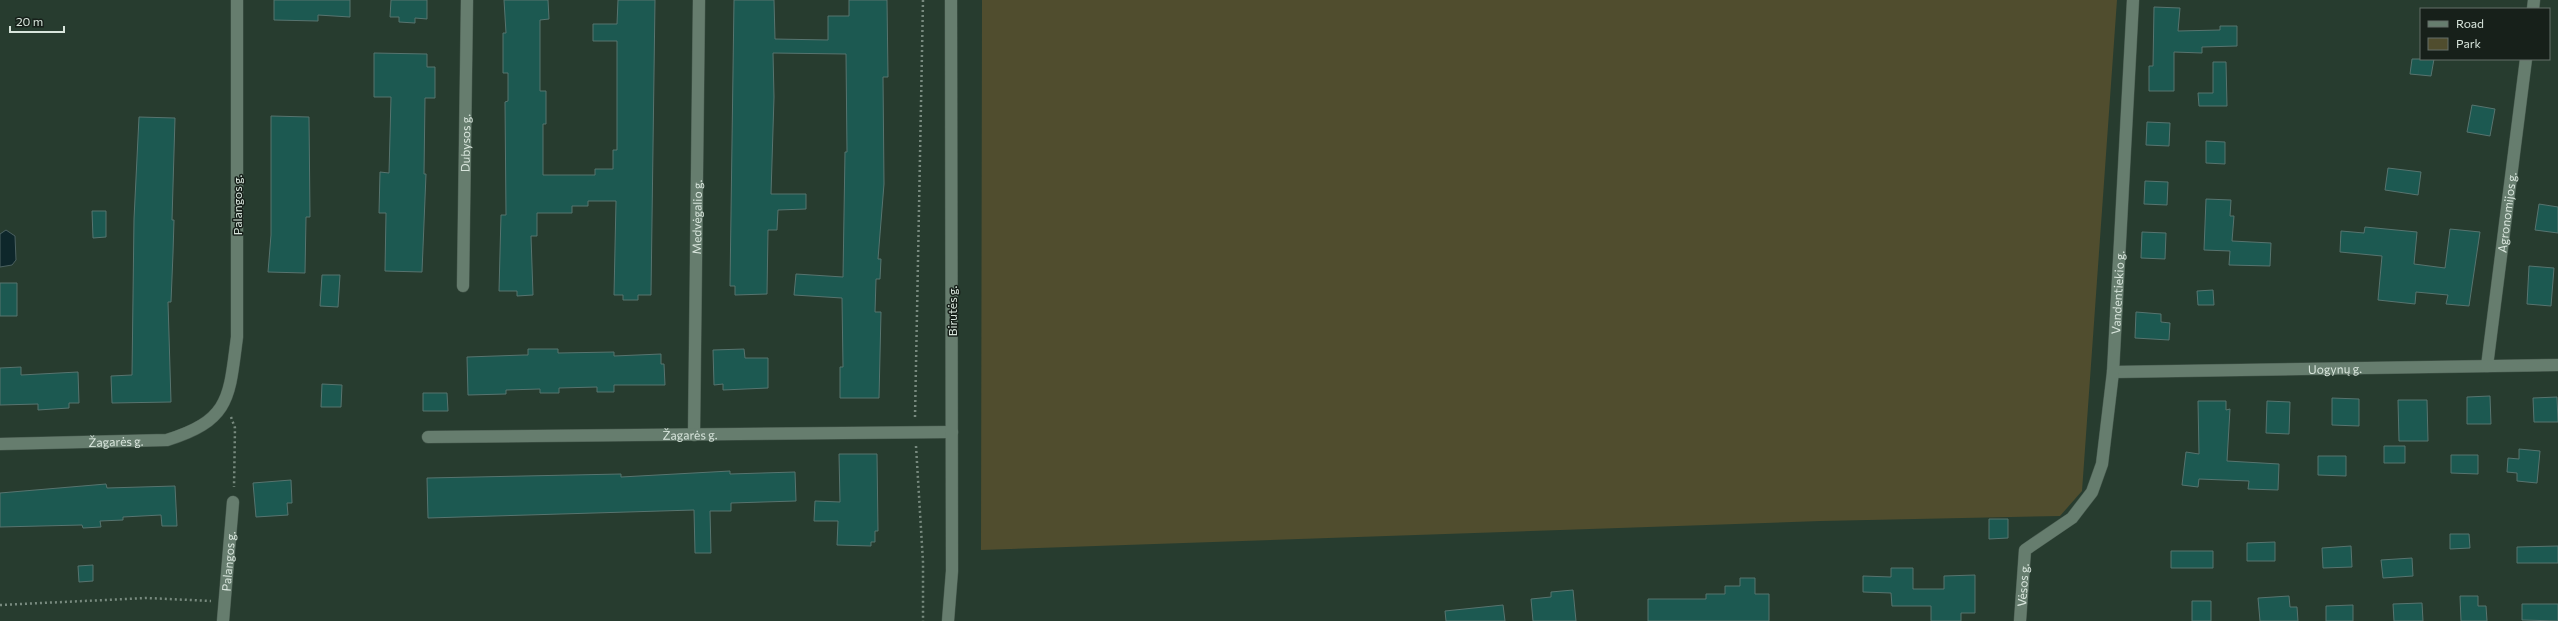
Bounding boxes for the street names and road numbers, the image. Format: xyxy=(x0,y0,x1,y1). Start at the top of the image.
street label: Dubysos g. xyxy=(458,114,472,172)
street label: Agronomijos g. xyxy=(2494,171,2519,253)
street label: Palangos g. xyxy=(230,175,244,235)
street label: Medvėgalio g. xyxy=(689,179,704,254)
street label: Vandentiekio g. xyxy=(2108,250,2127,335)
street label: Birutės g. xyxy=(945,286,959,336)
street label: Uogynų g. xyxy=(2308,361,2362,376)
street label: Žagarės g. xyxy=(662,427,718,442)
street label: Žagarės g. xyxy=(88,434,144,449)
street label: Palangos g. xyxy=(219,530,238,592)
street label: Vėsos g. xyxy=(2014,563,2031,607)

